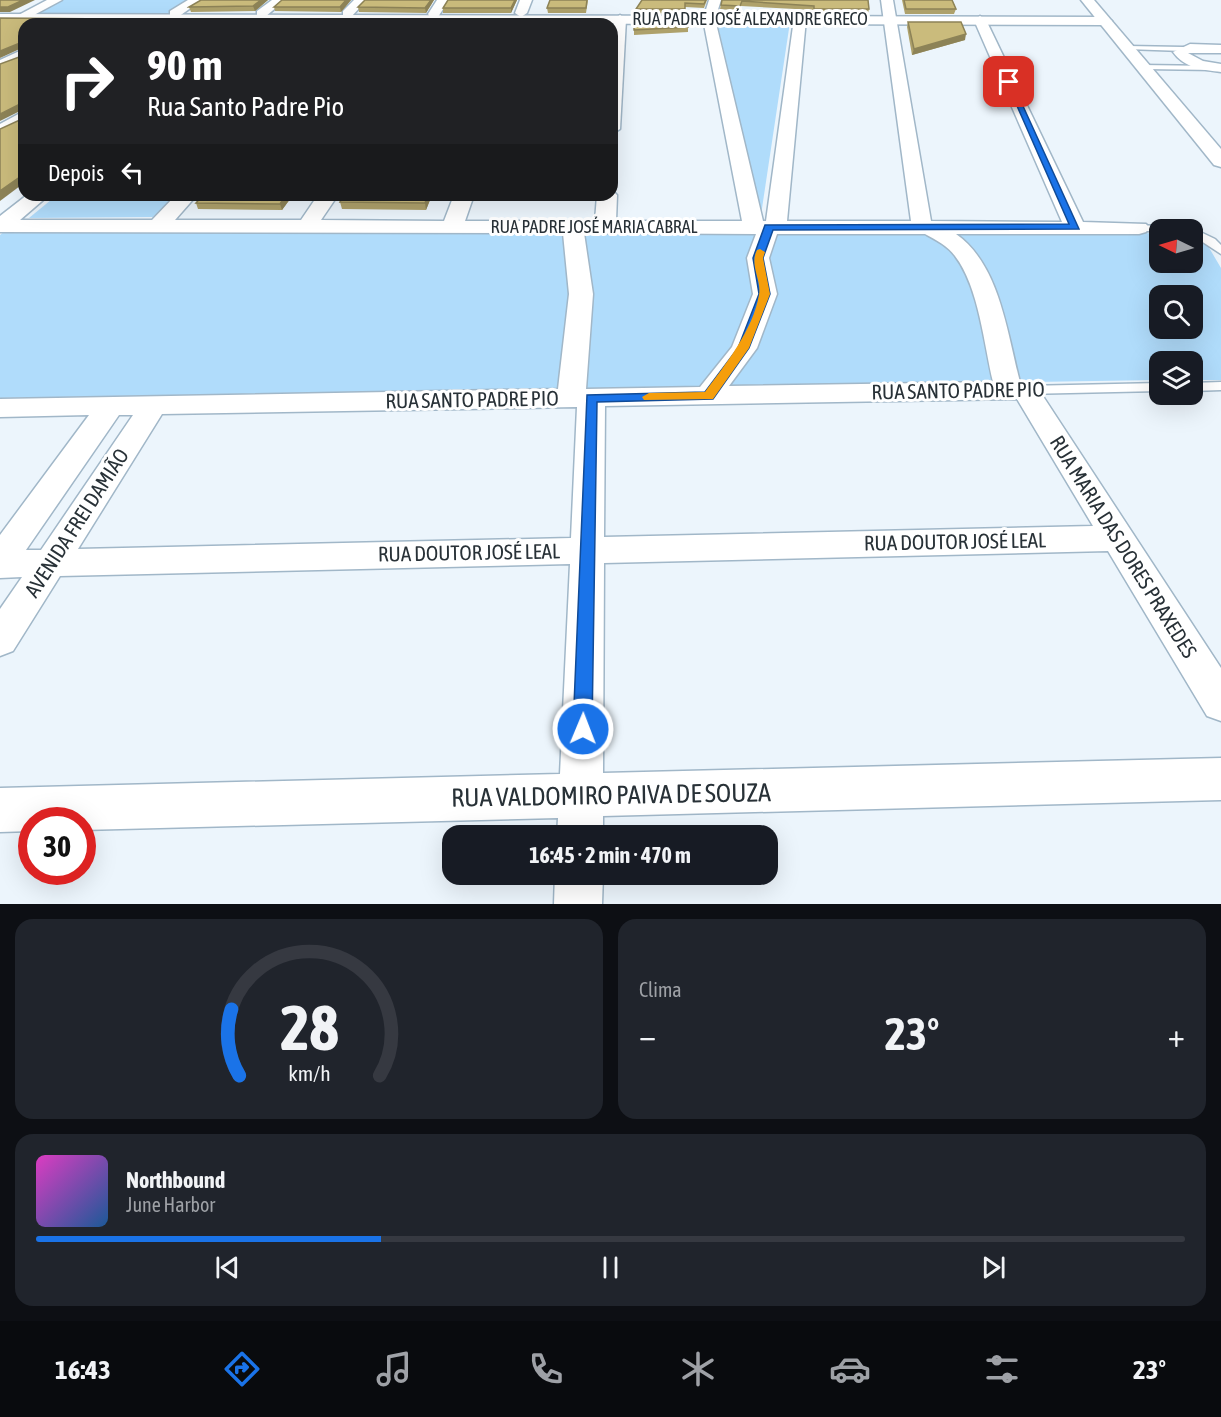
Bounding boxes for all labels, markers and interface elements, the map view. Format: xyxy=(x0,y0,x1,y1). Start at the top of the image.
street label: RUA PADRE JOSÉ ALEXANDRE GRECO xyxy=(632,8,868,29)
text: 90 m xyxy=(147,41,222,89)
icon: right xyxy=(48,42,126,120)
pin xyxy=(983,56,1034,107)
icon: arrive xyxy=(992,65,1025,98)
text: Rua Santo Padre Pio xyxy=(147,91,344,122)
icon: left xyxy=(116,156,149,189)
text: Depois xyxy=(48,160,104,186)
street label: RUA PADRE JOSÉ MARIA CABRAL xyxy=(491,216,698,237)
north arrow xyxy=(1149,219,1203,273)
map controls xyxy=(1149,219,1203,405)
button: search xyxy=(1149,285,1203,339)
button: layers xyxy=(1149,351,1203,405)
street label: RUA SANTO PADRE PIO xyxy=(871,376,1045,404)
street label: RUA SANTO PADRE PIO xyxy=(385,385,559,413)
street label: RUA MARIA DAS DORES PRAXEDES xyxy=(1045,431,1202,662)
street label: AVENIDA FREI DAMIÃO xyxy=(19,444,133,601)
street label: RUA DOUTOR JOSÉ LEAL xyxy=(864,527,1046,555)
street label: RUA DOUTOR JOSÉ LEAL xyxy=(378,538,560,566)
position arrow xyxy=(551,697,615,761)
street label: RUA VALDOMIRO PAIVA DE SOUZA xyxy=(451,777,771,813)
speed limit sign: 30 xyxy=(18,807,96,885)
text: 16:45 · 2 min · 470 m xyxy=(529,842,691,868)
text: Clima xyxy=(639,978,682,1001)
text: 28 xyxy=(280,992,338,1063)
text: 23° xyxy=(885,1008,939,1060)
text: − xyxy=(639,1016,656,1054)
text: + xyxy=(1168,1016,1185,1054)
text: km/h xyxy=(288,1061,330,1086)
text: Northbound xyxy=(126,1167,225,1193)
text: June Harbor xyxy=(126,1193,215,1216)
icon: previous xyxy=(211,1251,244,1284)
icon: pause xyxy=(594,1251,627,1284)
icon: next xyxy=(977,1251,1010,1284)
icon: directions xyxy=(221,1348,263,1390)
icon: music xyxy=(373,1348,415,1390)
icon: phone xyxy=(525,1348,567,1390)
icon: climate xyxy=(677,1348,719,1390)
icon: car xyxy=(829,1348,871,1390)
icon: filters xyxy=(981,1348,1023,1390)
text: 16:43 xyxy=(55,1354,111,1385)
text: 23° xyxy=(1133,1354,1166,1385)

